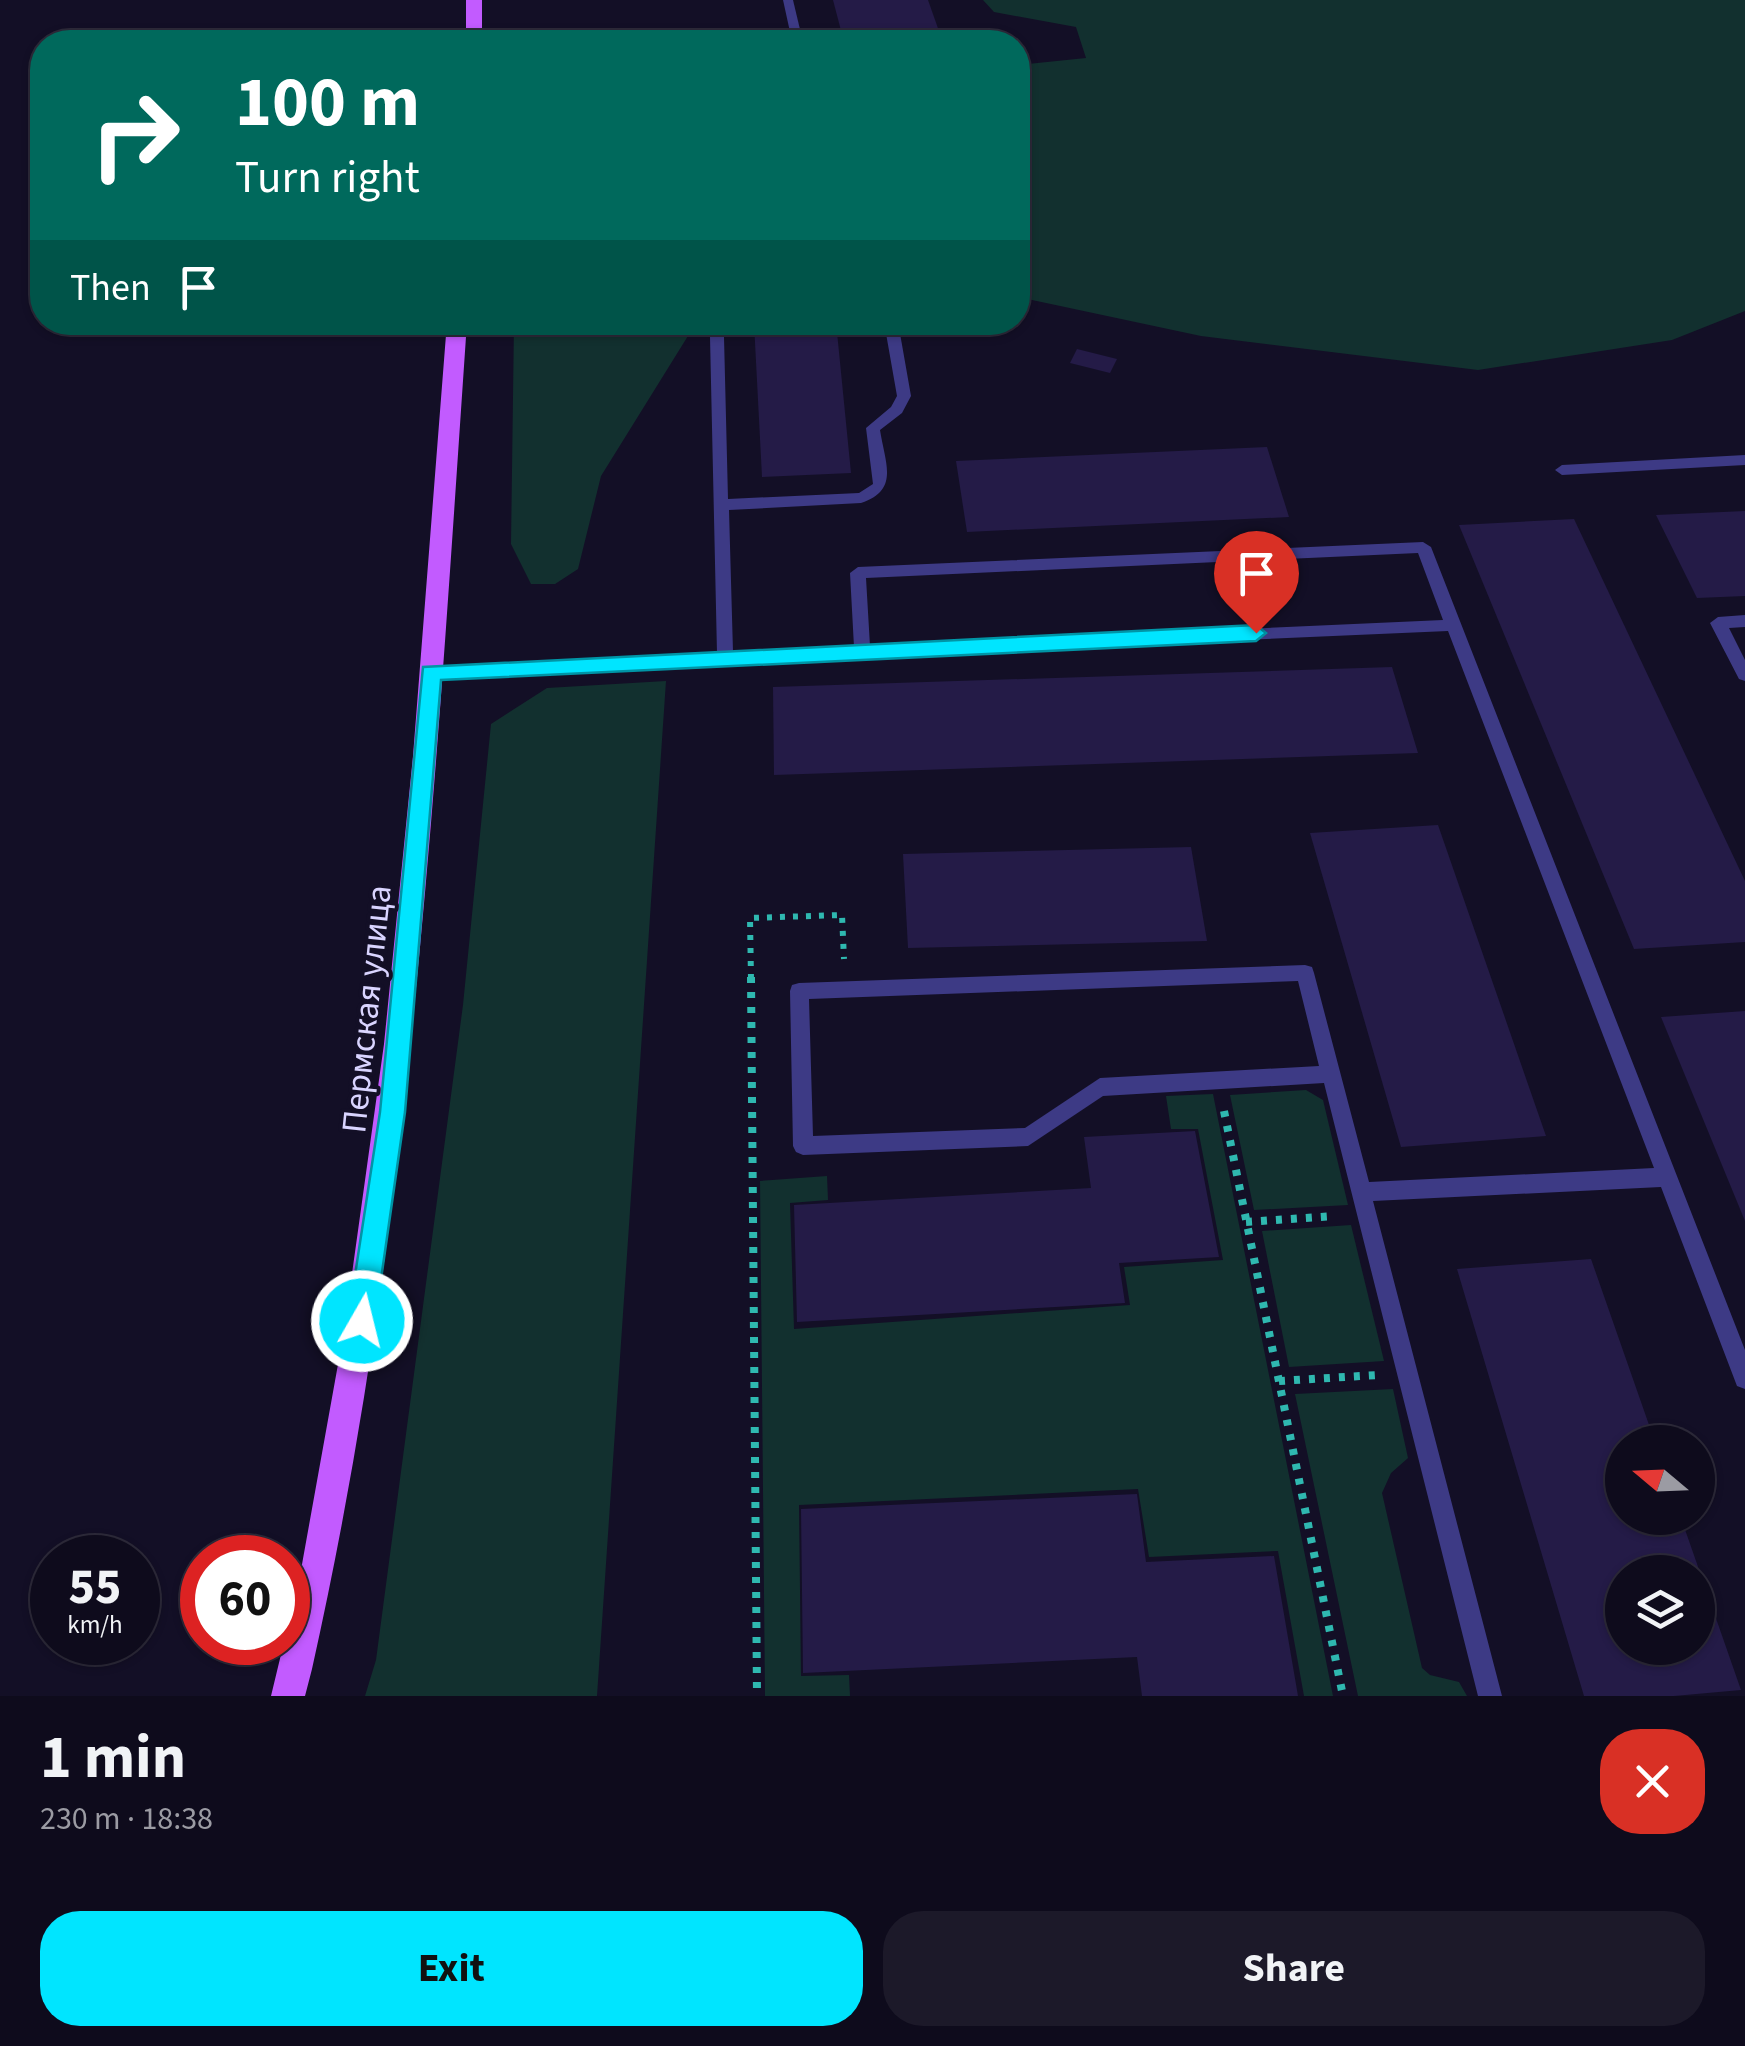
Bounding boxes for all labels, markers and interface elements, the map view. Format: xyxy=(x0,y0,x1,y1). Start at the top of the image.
text: 100 m xyxy=(235,53,420,153)
icon: right xyxy=(70,70,200,200)
text: Turn right xyxy=(235,146,420,210)
icon: arrive xyxy=(171,260,226,315)
text: Then xyxy=(70,261,151,315)
pin xyxy=(1214,531,1299,634)
icon: arrive xyxy=(1229,546,1284,601)
street label: Пермская улица xyxy=(329,883,405,1135)
position arrow xyxy=(310,1269,414,1373)
north arrow xyxy=(1605,1425,1715,1535)
map controls xyxy=(1605,1425,1715,1665)
speed limit sign: 60 xyxy=(180,1535,310,1665)
text: 55 xyxy=(69,1552,121,1623)
button: layers xyxy=(1605,1555,1715,1665)
text: km/h xyxy=(67,1607,123,1643)
text: 1 min xyxy=(40,1716,186,1801)
button: close xyxy=(1600,1729,1705,1834)
text: 230 m · 18:38 xyxy=(40,1796,213,1842)
button: Exit xyxy=(40,1911,863,2026)
button: Share xyxy=(883,1911,1705,2026)

